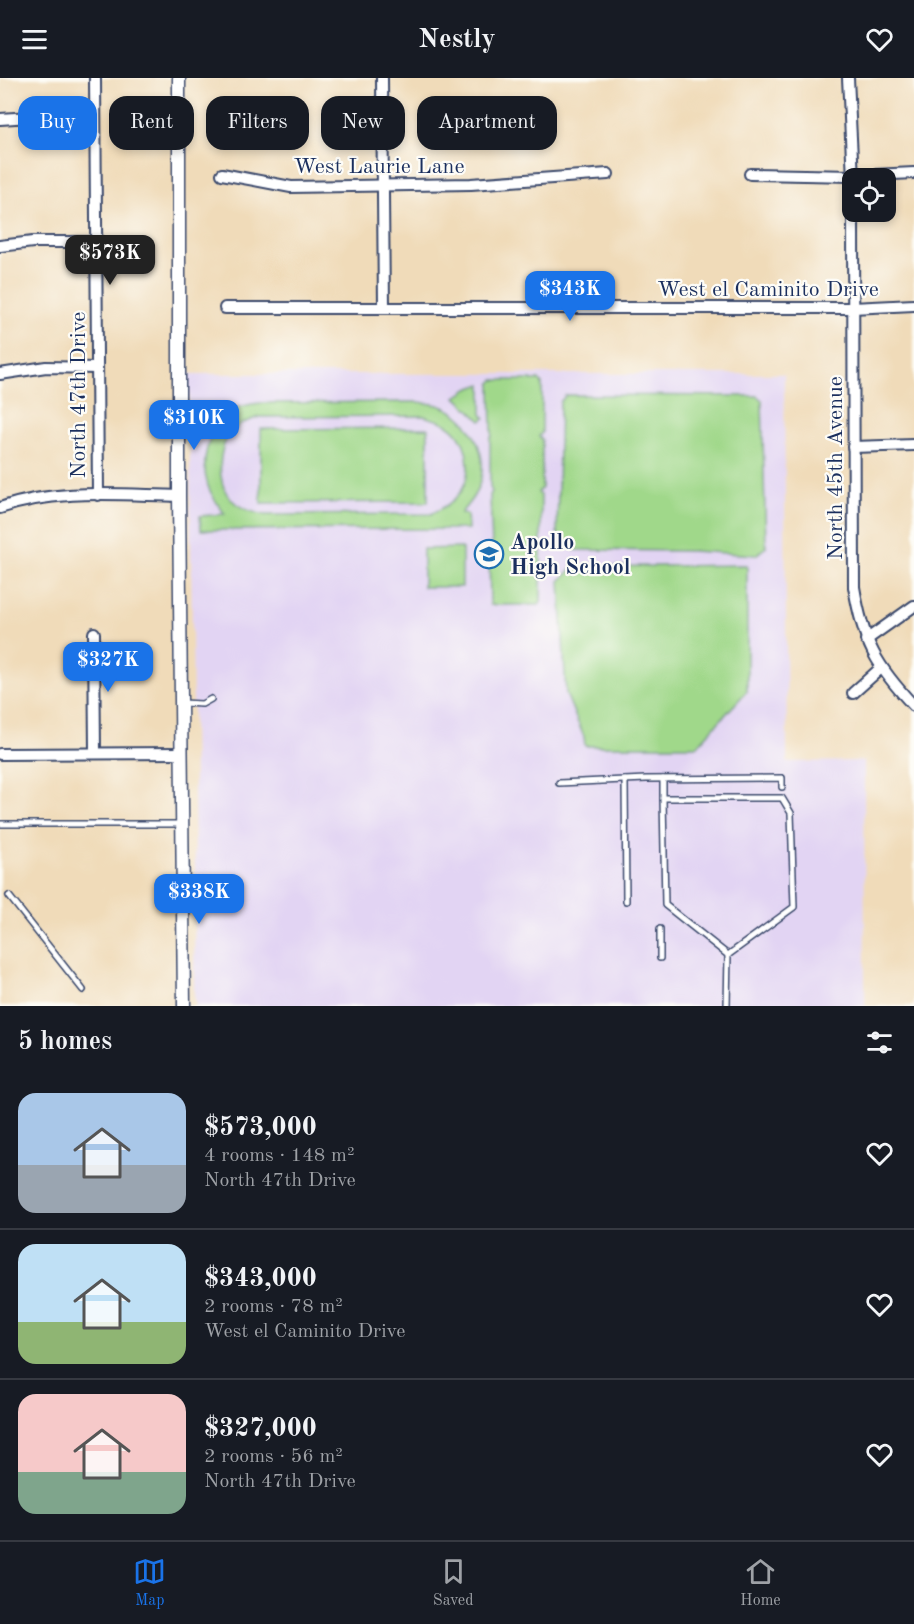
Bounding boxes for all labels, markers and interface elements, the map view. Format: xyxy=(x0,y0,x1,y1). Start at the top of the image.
icon: menu xyxy=(18,23,51,56)
icon: heart xyxy=(863,23,896,56)
text: Nestly xyxy=(418,26,496,53)
chip: Buy xyxy=(18,96,97,150)
chip: Rent xyxy=(109,96,194,150)
chip: Filters xyxy=(206,96,309,150)
chip: New xyxy=(321,96,405,150)
chip: Apartment xyxy=(417,96,557,150)
street label: West Laurie Lane xyxy=(293,156,465,178)
map controls xyxy=(842,168,896,222)
button: locate xyxy=(842,168,896,222)
pin: $573K xyxy=(68,235,152,286)
text: $573K xyxy=(79,244,141,264)
pin: $343K xyxy=(528,271,612,322)
street label: West el Caminito Drive xyxy=(657,279,879,301)
text: $343K xyxy=(539,280,601,300)
street label: North 47th Drive xyxy=(68,312,90,478)
street label: North 45th Avenue xyxy=(825,376,847,560)
pin: $310K xyxy=(152,400,236,451)
text: $310K xyxy=(163,409,225,429)
place label: Apollo High School xyxy=(510,532,631,579)
school or university icon: Apollo High School xyxy=(473,538,505,570)
pin: $327K xyxy=(66,642,150,693)
text: $327K xyxy=(77,651,139,671)
pin: $338K xyxy=(157,874,241,925)
text: $338K xyxy=(168,883,230,903)
icon: filters xyxy=(863,1026,896,1059)
text: 5 homes xyxy=(18,1029,112,1055)
text: $573,000 xyxy=(204,1115,317,1141)
icon: home xyxy=(66,1117,138,1189)
icon: heart xyxy=(863,1137,896,1170)
text: 4 rooms · 148 m² xyxy=(204,1146,354,1166)
text: North 47th Drive xyxy=(204,1171,356,1191)
text: $343,000 xyxy=(204,1266,317,1292)
icon: home xyxy=(66,1268,138,1340)
icon: heart xyxy=(863,1288,896,1321)
text: 2 rooms · 78 m² xyxy=(204,1297,343,1317)
text: West el Caminito Drive xyxy=(204,1322,405,1342)
text: $327,000 xyxy=(204,1416,317,1442)
icon: home xyxy=(66,1418,138,1490)
icon: heart xyxy=(863,1438,896,1471)
text: 2 rooms · 56 m² xyxy=(204,1447,343,1467)
text: North 47th Drive xyxy=(204,1472,356,1492)
tab: Map xyxy=(133,1555,166,1611)
tab: Saved xyxy=(433,1555,474,1611)
tab: Home xyxy=(740,1555,781,1611)

